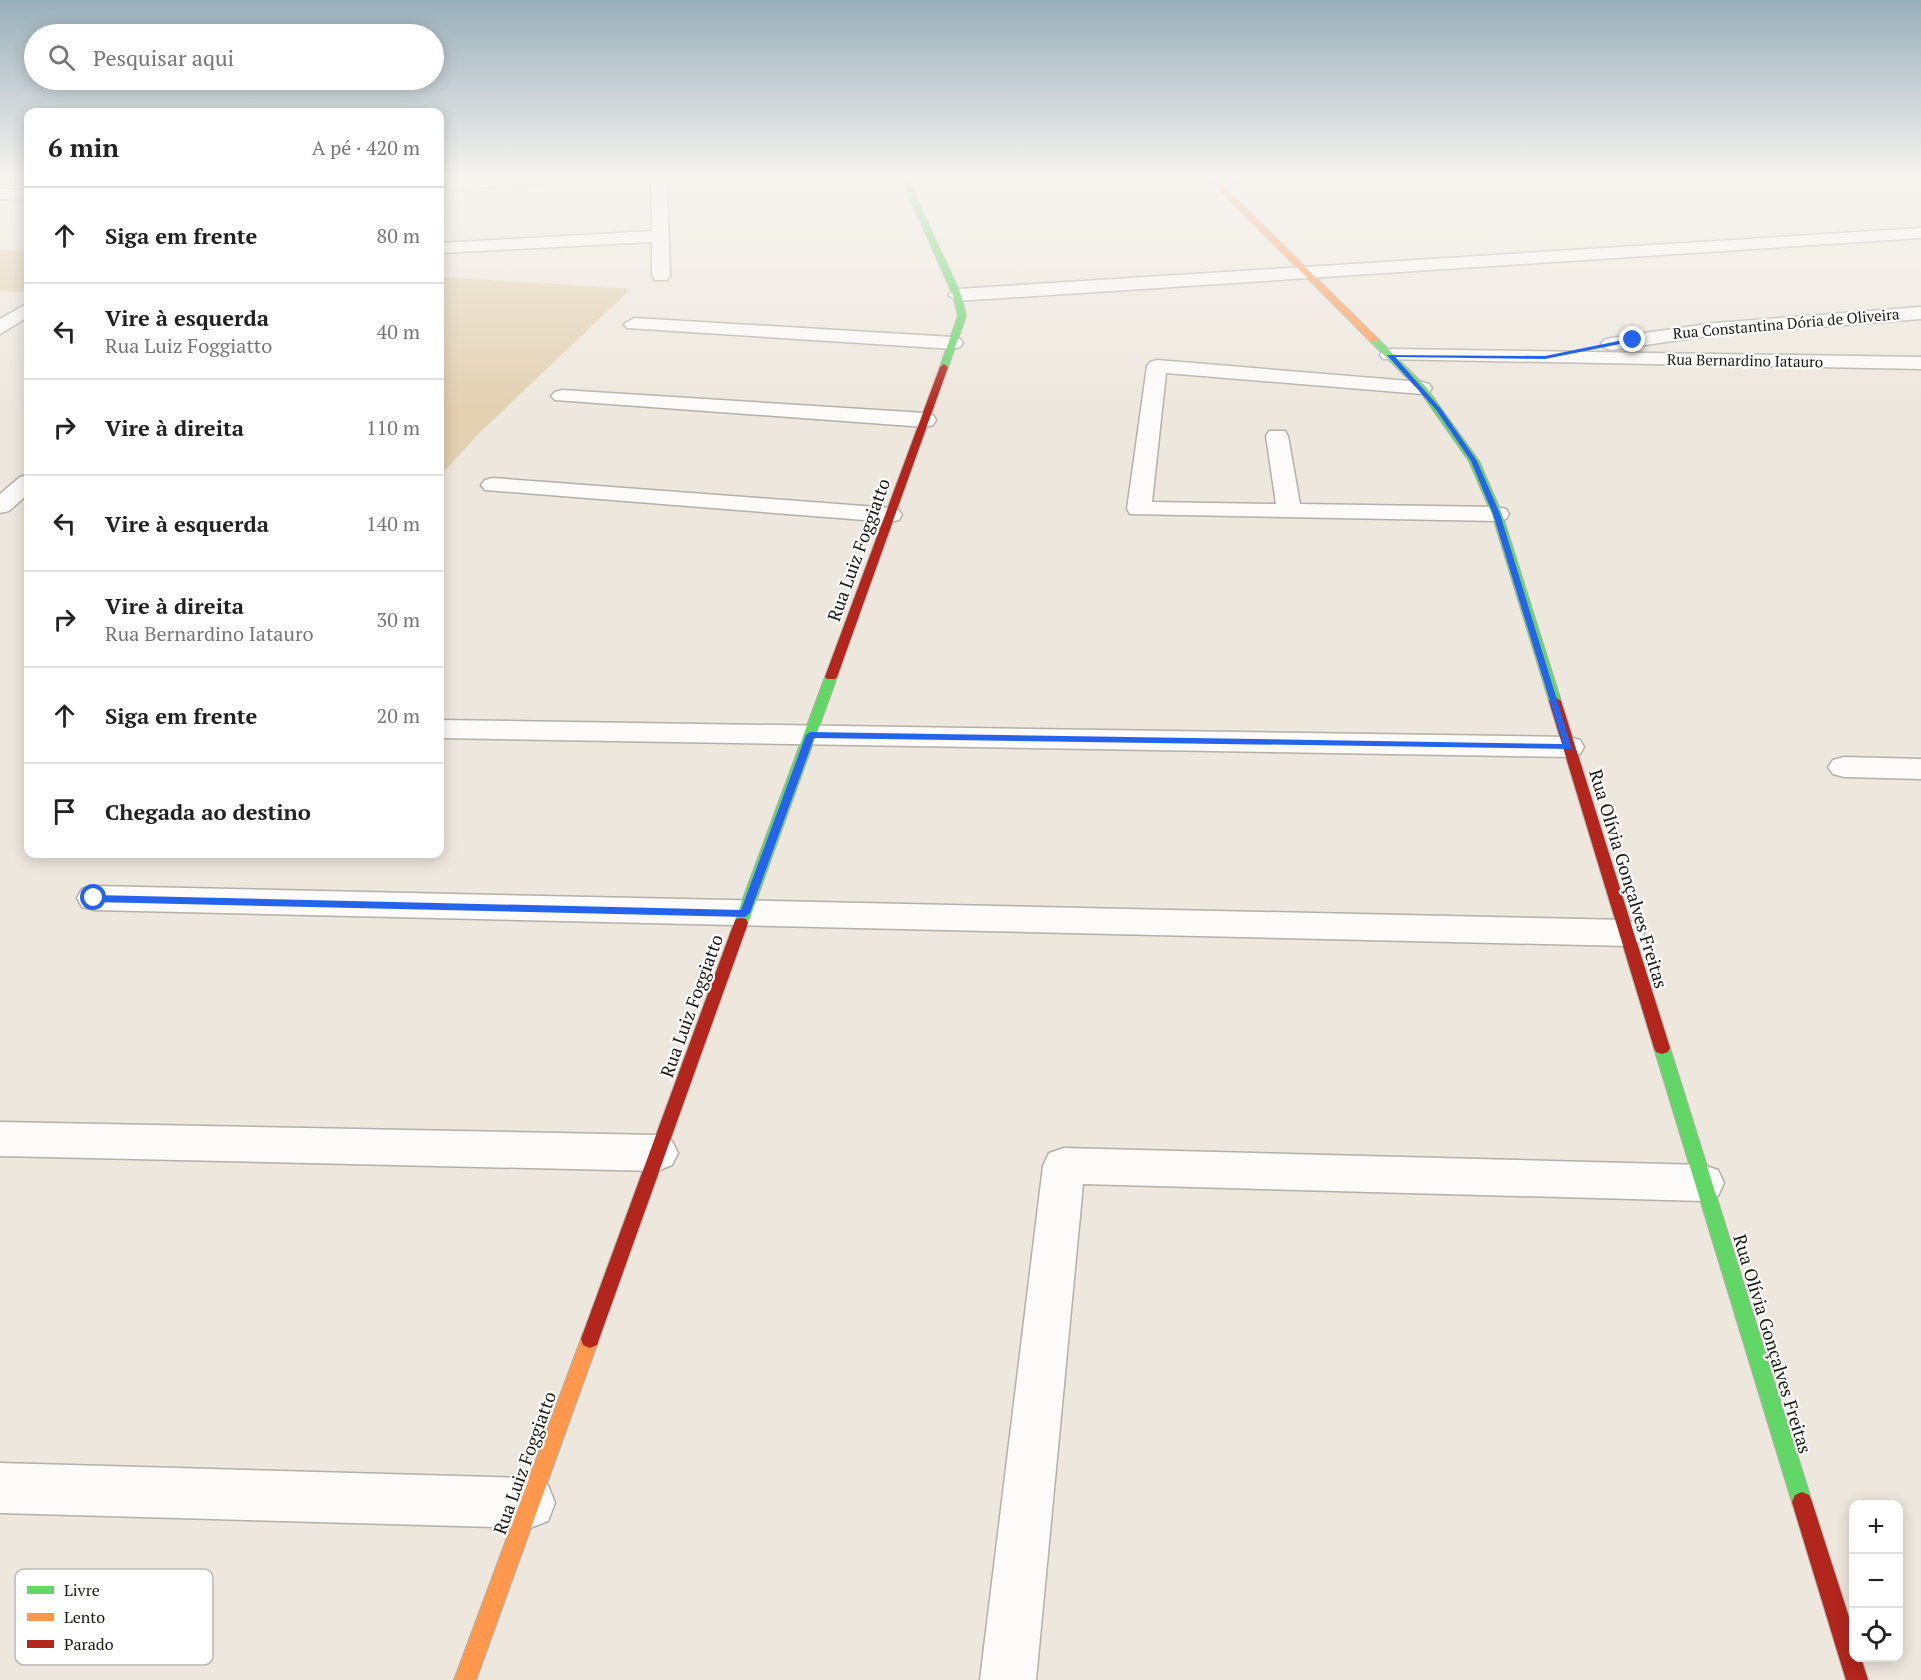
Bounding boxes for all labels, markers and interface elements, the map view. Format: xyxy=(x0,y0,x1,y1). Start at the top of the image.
search box xyxy=(24,24,444,90)
icon: search xyxy=(45,41,78,74)
text: Pesquisar aqui xyxy=(93,43,234,72)
text: 6 min xyxy=(48,130,119,164)
text: A pé · 420 m xyxy=(312,134,420,161)
icon: ahead xyxy=(48,219,81,252)
text: Siga em frente xyxy=(105,221,257,250)
text: 80 m xyxy=(377,222,420,249)
text: Vire à esquerda xyxy=(105,303,269,332)
street label: Rua Constantina Dória de Oliveira xyxy=(1672,303,1900,343)
icon: left xyxy=(48,315,81,348)
text: 40 m xyxy=(377,318,420,345)
route end xyxy=(1619,326,1645,352)
text: Rua Luiz Foggiatto xyxy=(105,332,272,359)
street label: Rua Bernardino Iatauro xyxy=(1667,349,1823,371)
icon: right xyxy=(48,411,81,444)
text: Vire à direita xyxy=(105,413,244,442)
text: 110 m xyxy=(366,414,420,441)
street label: Rua Luiz Foggiatto xyxy=(821,475,895,624)
icon: left xyxy=(48,507,81,540)
text: Vire à esquerda xyxy=(105,509,269,538)
text: 140 m xyxy=(366,510,420,537)
text: Vire à direita xyxy=(105,591,244,620)
icon: right xyxy=(48,603,81,636)
text: 30 m xyxy=(377,606,420,633)
text: Rua Bernardino Iatauro xyxy=(105,620,314,647)
icon: ahead xyxy=(48,699,81,732)
text: Siga em frente xyxy=(105,701,257,730)
text: 20 m xyxy=(377,702,420,729)
street label: Rua Olívia Gonçalves Freitas xyxy=(1584,766,1674,991)
icon: arrive xyxy=(48,795,81,828)
text: Chegada ao destino xyxy=(105,797,311,826)
route start xyxy=(80,884,106,910)
street label: Rua Luiz Foggiatto xyxy=(654,931,728,1080)
street label: Rua Olívia Gonçalves Freitas xyxy=(1728,1231,1818,1456)
street label: Rua Luiz Foggiatto xyxy=(487,1388,561,1537)
map controls xyxy=(1849,1500,1903,1662)
button: + xyxy=(1849,1500,1903,1554)
button: − xyxy=(1849,1554,1903,1608)
legend xyxy=(15,1569,213,1665)
text: Livre xyxy=(64,1579,100,1601)
text: Lento xyxy=(64,1606,105,1628)
button: locate xyxy=(1849,1608,1903,1662)
text: Parado xyxy=(64,1633,114,1655)

